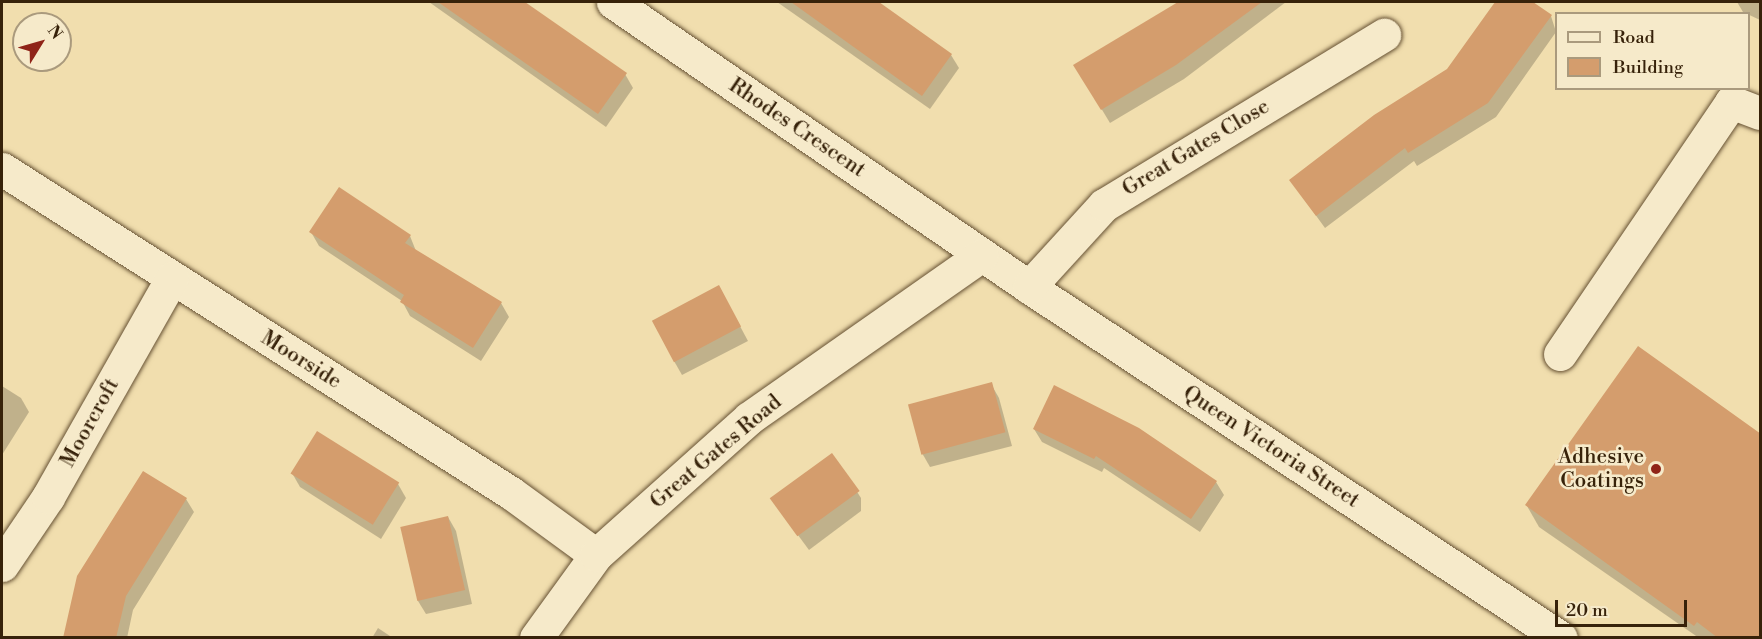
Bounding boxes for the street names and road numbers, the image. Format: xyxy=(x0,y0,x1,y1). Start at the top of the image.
street label: Rhodes Crescent xyxy=(724,73,870,183)
street label: Great Gates Close xyxy=(1118,94,1274,202)
street label: Moorside xyxy=(256,325,346,395)
street label: Moorcroft xyxy=(55,374,125,472)
street label: Queen Victoria Street xyxy=(1178,381,1364,513)
street label: Great Gates Road xyxy=(645,390,787,514)

